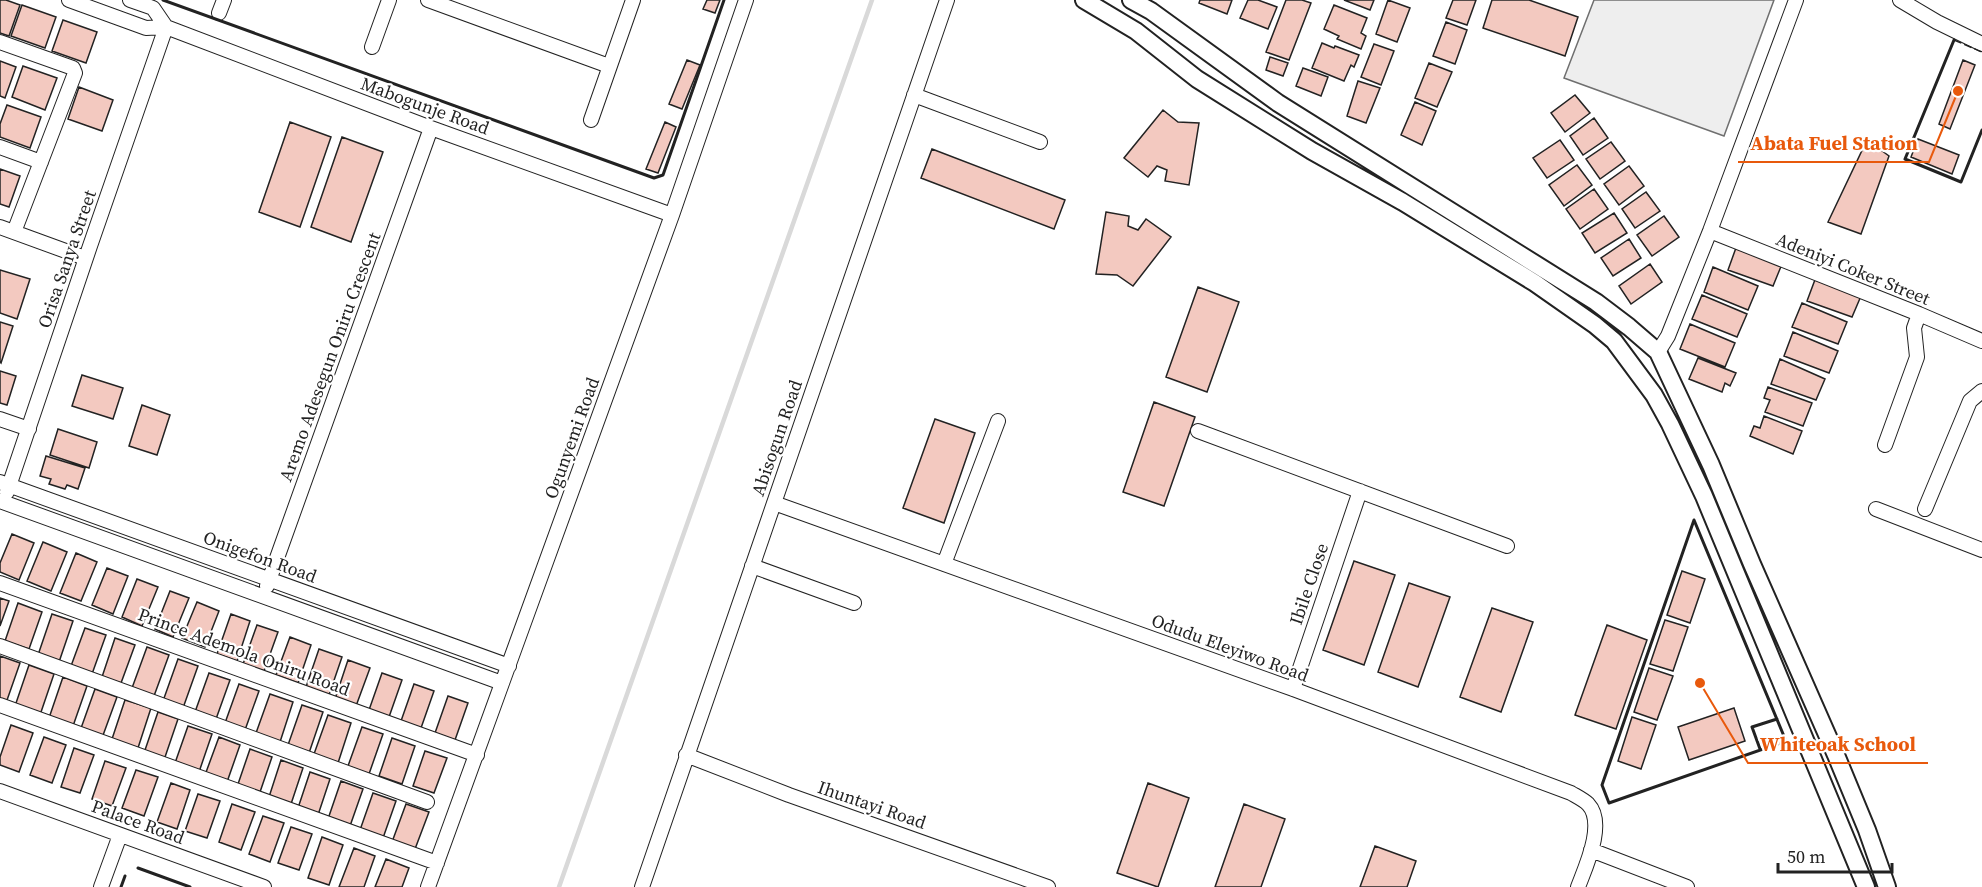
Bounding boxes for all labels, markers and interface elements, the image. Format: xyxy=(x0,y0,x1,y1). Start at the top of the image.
street label: Mabogunje Road xyxy=(357,71,493,140)
callout: Abata Fuel Station xyxy=(1738,124,1929,162)
text: Abata Fuel Station xyxy=(1750,129,1918,157)
street label: Orisa Sanya Street xyxy=(31,186,102,331)
street label: Adeniyi Coker Street xyxy=(1773,226,1934,311)
street label: Aremo Adesegun Oniru Crescent xyxy=(273,229,386,485)
street label: Ogunyemi Road xyxy=(538,374,605,502)
street label: Abisogun Road xyxy=(745,377,808,499)
street label: Onigefon Road xyxy=(200,524,320,589)
street label: Ibile Close xyxy=(1283,540,1334,628)
street label: Prince Ademola Oniru Road xyxy=(135,601,354,702)
street label: Odudu Eleyiwo Road xyxy=(1148,607,1312,688)
callout: Whiteoak School xyxy=(1748,725,1928,763)
text: Whiteoak School xyxy=(1760,730,1916,758)
street label: Ihuntayi Road xyxy=(815,774,930,835)
street label: Palace Road xyxy=(88,793,188,850)
scale bar xyxy=(1778,836,1892,874)
text: 50 m xyxy=(1787,844,1825,869)

